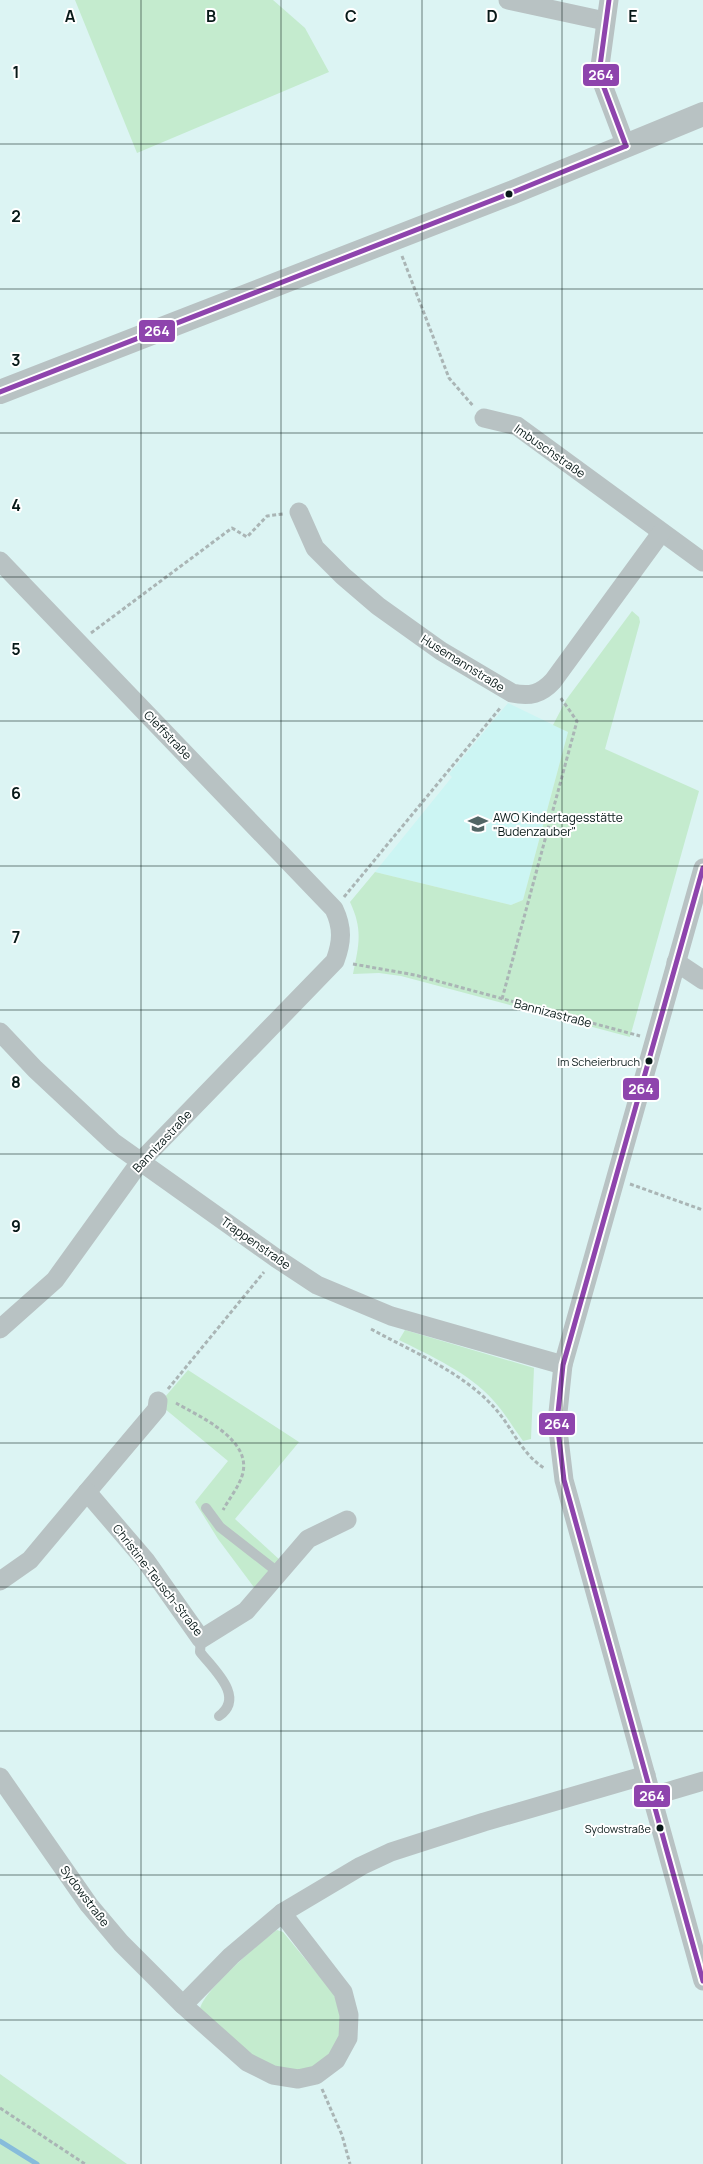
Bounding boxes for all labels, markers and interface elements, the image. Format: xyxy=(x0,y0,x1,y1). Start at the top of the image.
text: A xyxy=(65,5,76,27)
text: B xyxy=(206,5,216,27)
text: C xyxy=(345,5,357,27)
text: D xyxy=(486,5,498,27)
text: E xyxy=(628,5,638,27)
text: 1 xyxy=(12,61,20,83)
line badge: 264 xyxy=(582,63,620,87)
text: 264 xyxy=(588,65,614,84)
unlabelled marker xyxy=(504,189,514,199)
text: 2 xyxy=(11,205,21,227)
line badge: 264 xyxy=(138,319,176,343)
text: 264 xyxy=(144,321,170,340)
text: 3 xyxy=(11,349,21,371)
street label: Imbuschstraße xyxy=(511,420,589,482)
text: 4 xyxy=(11,494,21,516)
street label: Husemannstraße xyxy=(418,630,508,696)
text: 5 xyxy=(11,638,21,660)
street label: Cleffstraße xyxy=(140,707,196,763)
text: 6 xyxy=(11,782,21,804)
place label: AWO Kindertagesstätte "Budenzauber" xyxy=(493,809,623,840)
school or university icon: AWO Kindertagesstätte "Budenzauber" xyxy=(467,813,489,835)
text: 7 xyxy=(12,926,20,948)
street label: Bannizastraße xyxy=(512,994,594,1032)
place label: Im Scheierbruch xyxy=(557,1054,640,1069)
marker: Im Scheierbruch xyxy=(644,1056,654,1066)
text: 8 xyxy=(11,1071,21,1093)
line badge: 264 xyxy=(622,1077,660,1101)
text: 264 xyxy=(628,1079,654,1098)
street label: Bannizastraße xyxy=(129,1106,195,1176)
street label: Trappenstraße xyxy=(218,1213,294,1273)
text: 9 xyxy=(11,1215,21,1237)
line badge: 264 xyxy=(538,1412,576,1436)
text: 264 xyxy=(544,1414,570,1433)
street label: Christine-Teusch-Straße xyxy=(109,1521,207,1639)
line badge: 264 xyxy=(633,1784,671,1808)
text: 264 xyxy=(639,1786,665,1805)
place label: Sydowstraße xyxy=(585,1821,652,1836)
marker: Sydowstraße xyxy=(655,1823,665,1833)
street label: Sydowstraße xyxy=(56,1862,114,1930)

